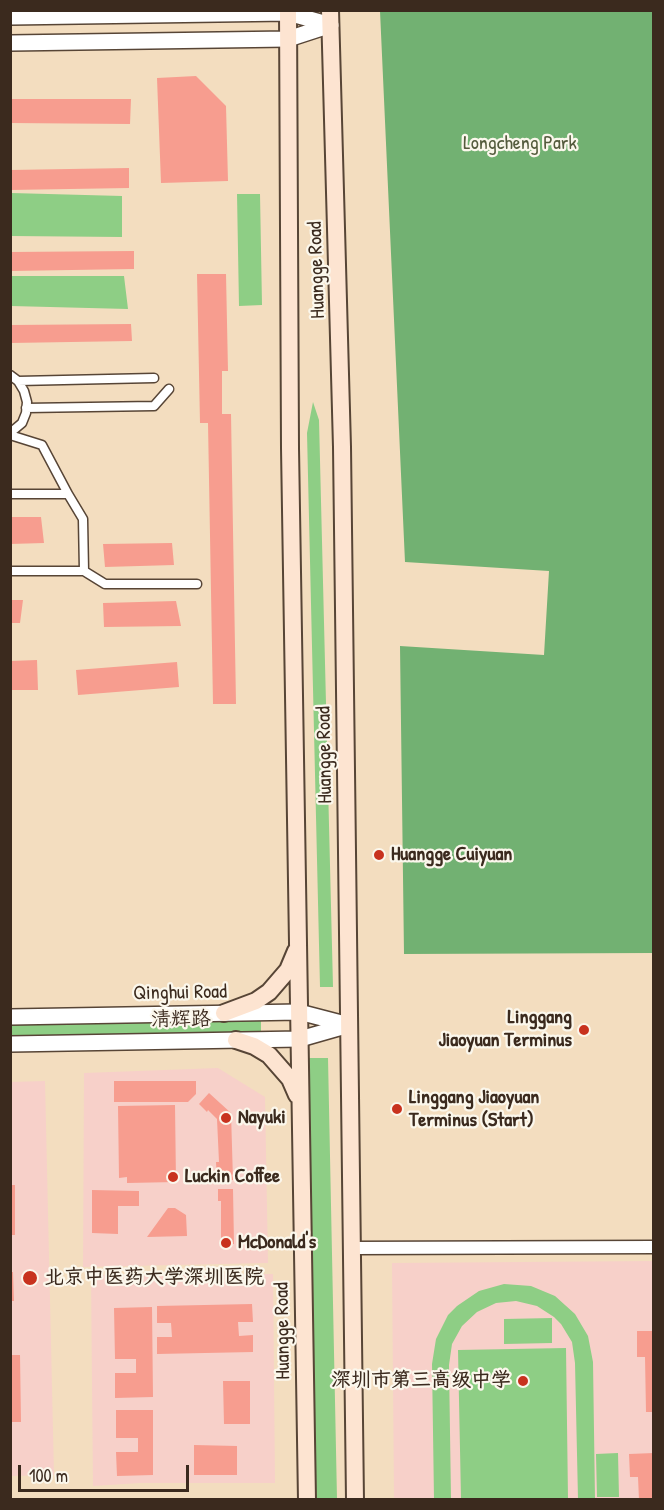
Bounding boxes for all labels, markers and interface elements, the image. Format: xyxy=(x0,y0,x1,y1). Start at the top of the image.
park label: Longcheng Park xyxy=(463,132,577,156)
street label: Huangge Road xyxy=(303,221,331,319)
street label: Huangge Road xyxy=(312,706,338,804)
place label: Huangge Cuiyuan xyxy=(391,843,512,867)
marker: Huangge Cuiyuan xyxy=(372,848,386,862)
street label: Qinghui Road xyxy=(133,980,227,1006)
place label: Linggang Jiaoyuan Terminus xyxy=(438,1006,572,1053)
street label: 清辉路 xyxy=(151,1007,211,1033)
marker: Linggang Jiaoyuan Terminus xyxy=(577,1023,591,1037)
place label: Linggang Jiaoyuan Terminus (Start) xyxy=(409,1086,539,1133)
marker: Linggang Jiaoyuan Terminus (Start) xyxy=(390,1102,404,1116)
place label: Nayuki xyxy=(238,1106,286,1130)
marker: Nayuki xyxy=(219,1111,233,1125)
place label: Luckin Coffee xyxy=(185,1165,280,1189)
marker: Luckin Coffee xyxy=(166,1170,180,1184)
place label: McDonald's xyxy=(238,1231,316,1255)
marker: McDonald's xyxy=(219,1236,233,1250)
place label: 北京中医药大学深圳医院 xyxy=(44,1266,264,1290)
marker: 北京中医药大学深圳医院 xyxy=(21,1269,39,1287)
street label: Huangge Road xyxy=(270,1282,296,1380)
place label: 深圳市第三高级中学 xyxy=(331,1369,511,1393)
marker: 深圳市第三高级中学 xyxy=(516,1374,530,1388)
scale bar xyxy=(21,1453,192,1491)
text: 100 m xyxy=(29,1463,68,1488)

